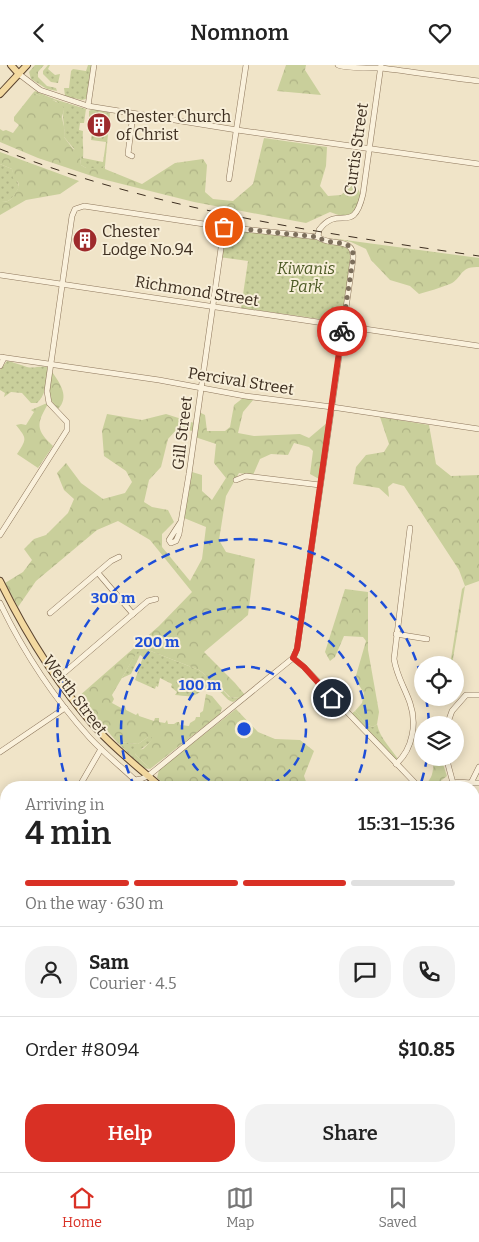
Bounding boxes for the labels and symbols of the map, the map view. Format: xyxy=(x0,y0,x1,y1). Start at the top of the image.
street label: Curtis Street xyxy=(340,101,372,197)
place label: Chester Church of Christ xyxy=(116,107,231,144)
building icon: Chester Church of Christ xyxy=(86,112,112,138)
pin xyxy=(203,206,245,248)
place label: Chester Lodge No.94 xyxy=(102,222,194,259)
building icon: Chester Lodge No.94 xyxy=(72,227,98,253)
park label: Kiwanis Park xyxy=(277,259,335,296)
street label: Richmond Street xyxy=(134,272,261,310)
courier xyxy=(317,306,367,356)
street label: Percival Street xyxy=(187,363,296,399)
street label: Gill Street xyxy=(168,395,196,471)
text: 300 m xyxy=(91,589,136,607)
text: 200 m xyxy=(135,633,180,651)
street label: Werth Street xyxy=(39,651,111,739)
text: 100 m xyxy=(179,676,222,694)
pin xyxy=(311,677,353,719)
centre of rings xyxy=(235,720,253,738)

